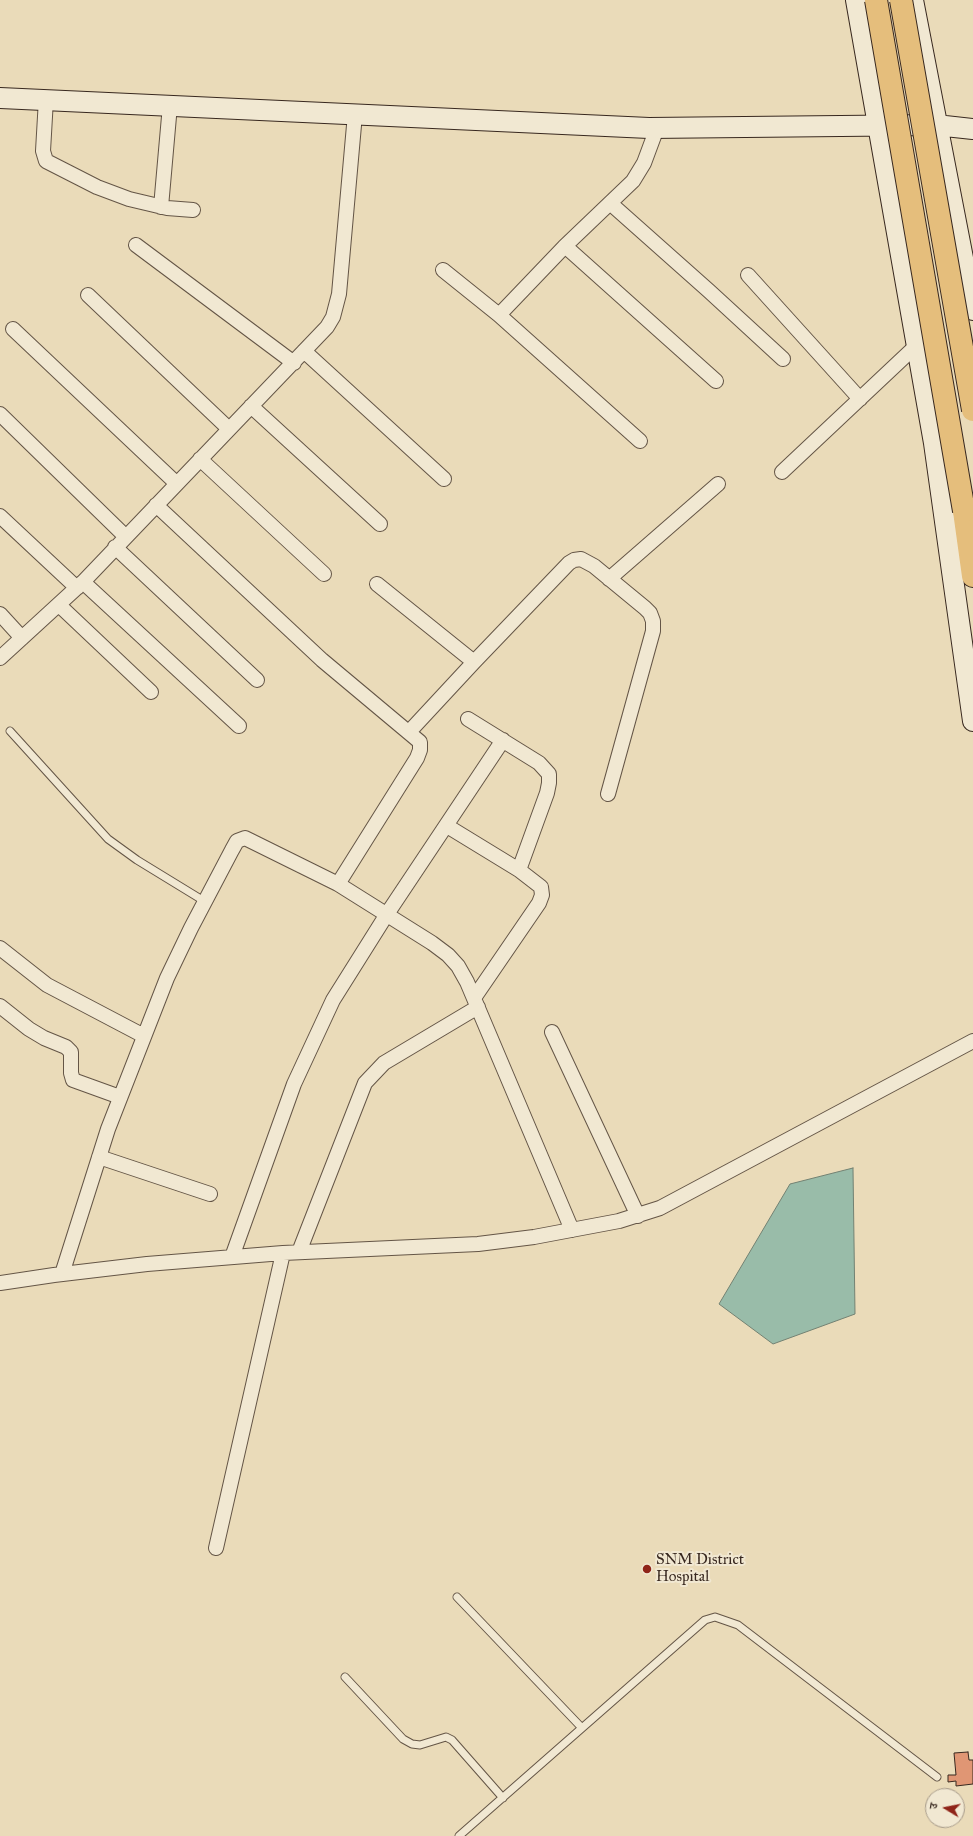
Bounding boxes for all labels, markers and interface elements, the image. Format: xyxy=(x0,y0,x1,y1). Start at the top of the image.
place label: SNM District Hospital xyxy=(656,1551,744,1586)
marker: SNM District Hospital xyxy=(641,1563,653,1575)
north arrow xyxy=(925,1788,965,1828)
text: उ xyxy=(927,1802,941,1810)

